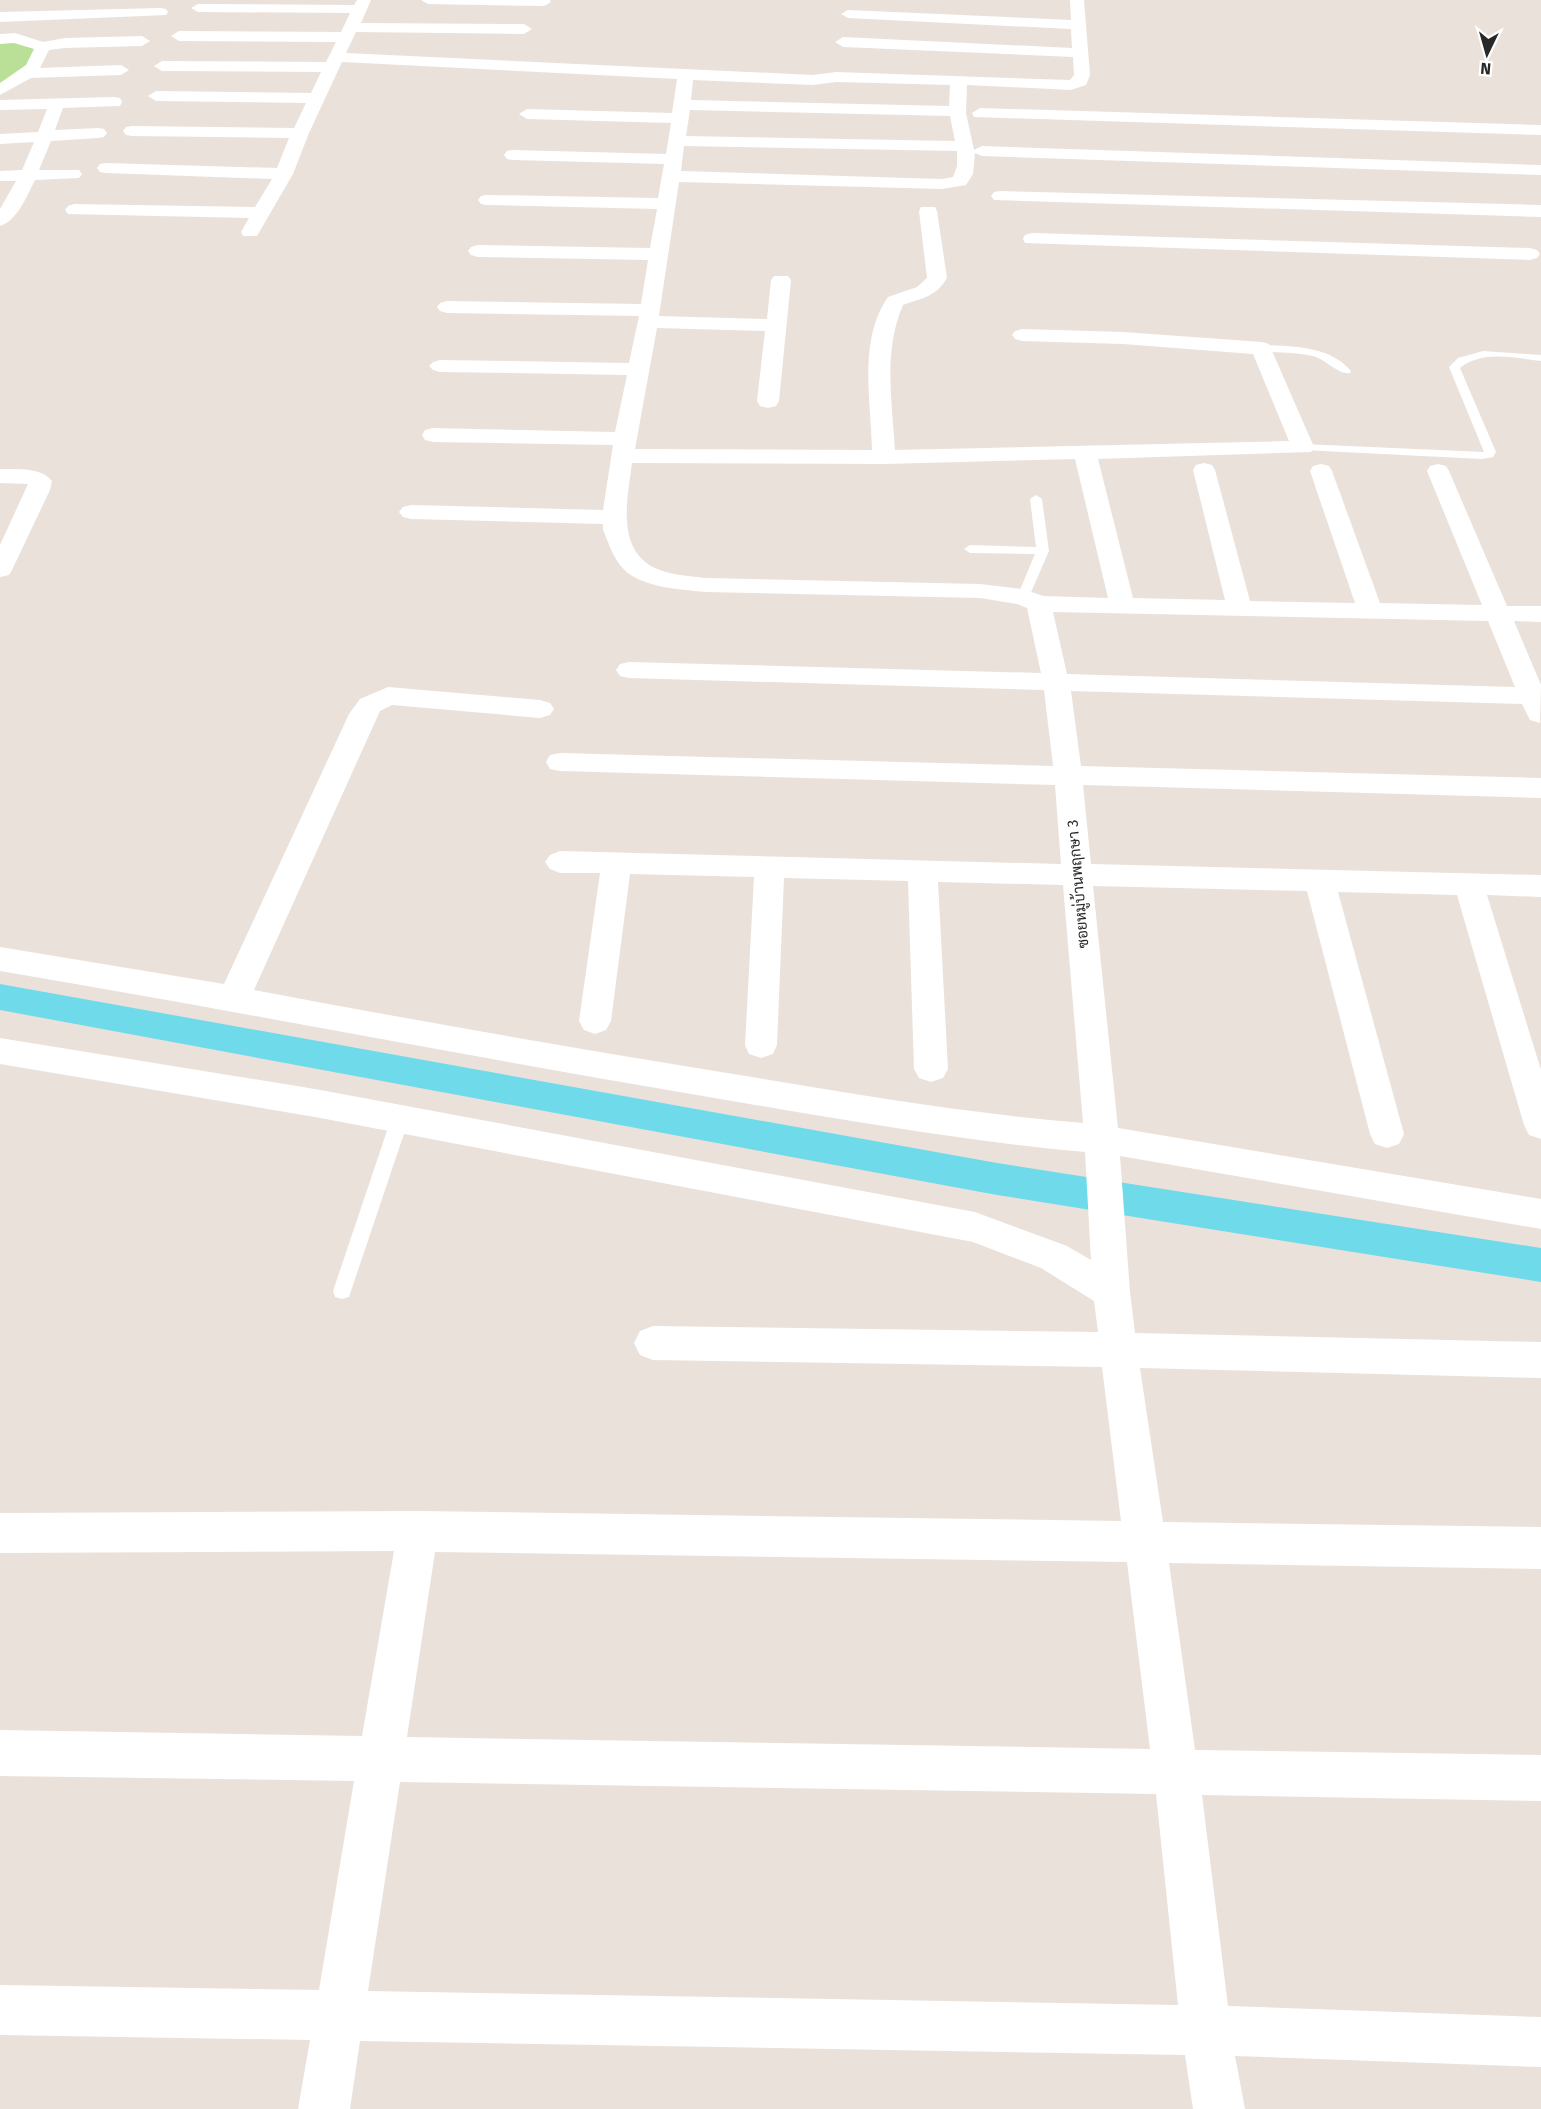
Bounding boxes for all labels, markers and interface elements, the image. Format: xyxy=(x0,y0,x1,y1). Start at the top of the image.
north arrow xyxy=(1457,24,1517,84)
text: N xyxy=(1480,59,1492,78)
street label: ซอยหมู่บ้านพฤกษา 3 xyxy=(1062,819,1094,949)

